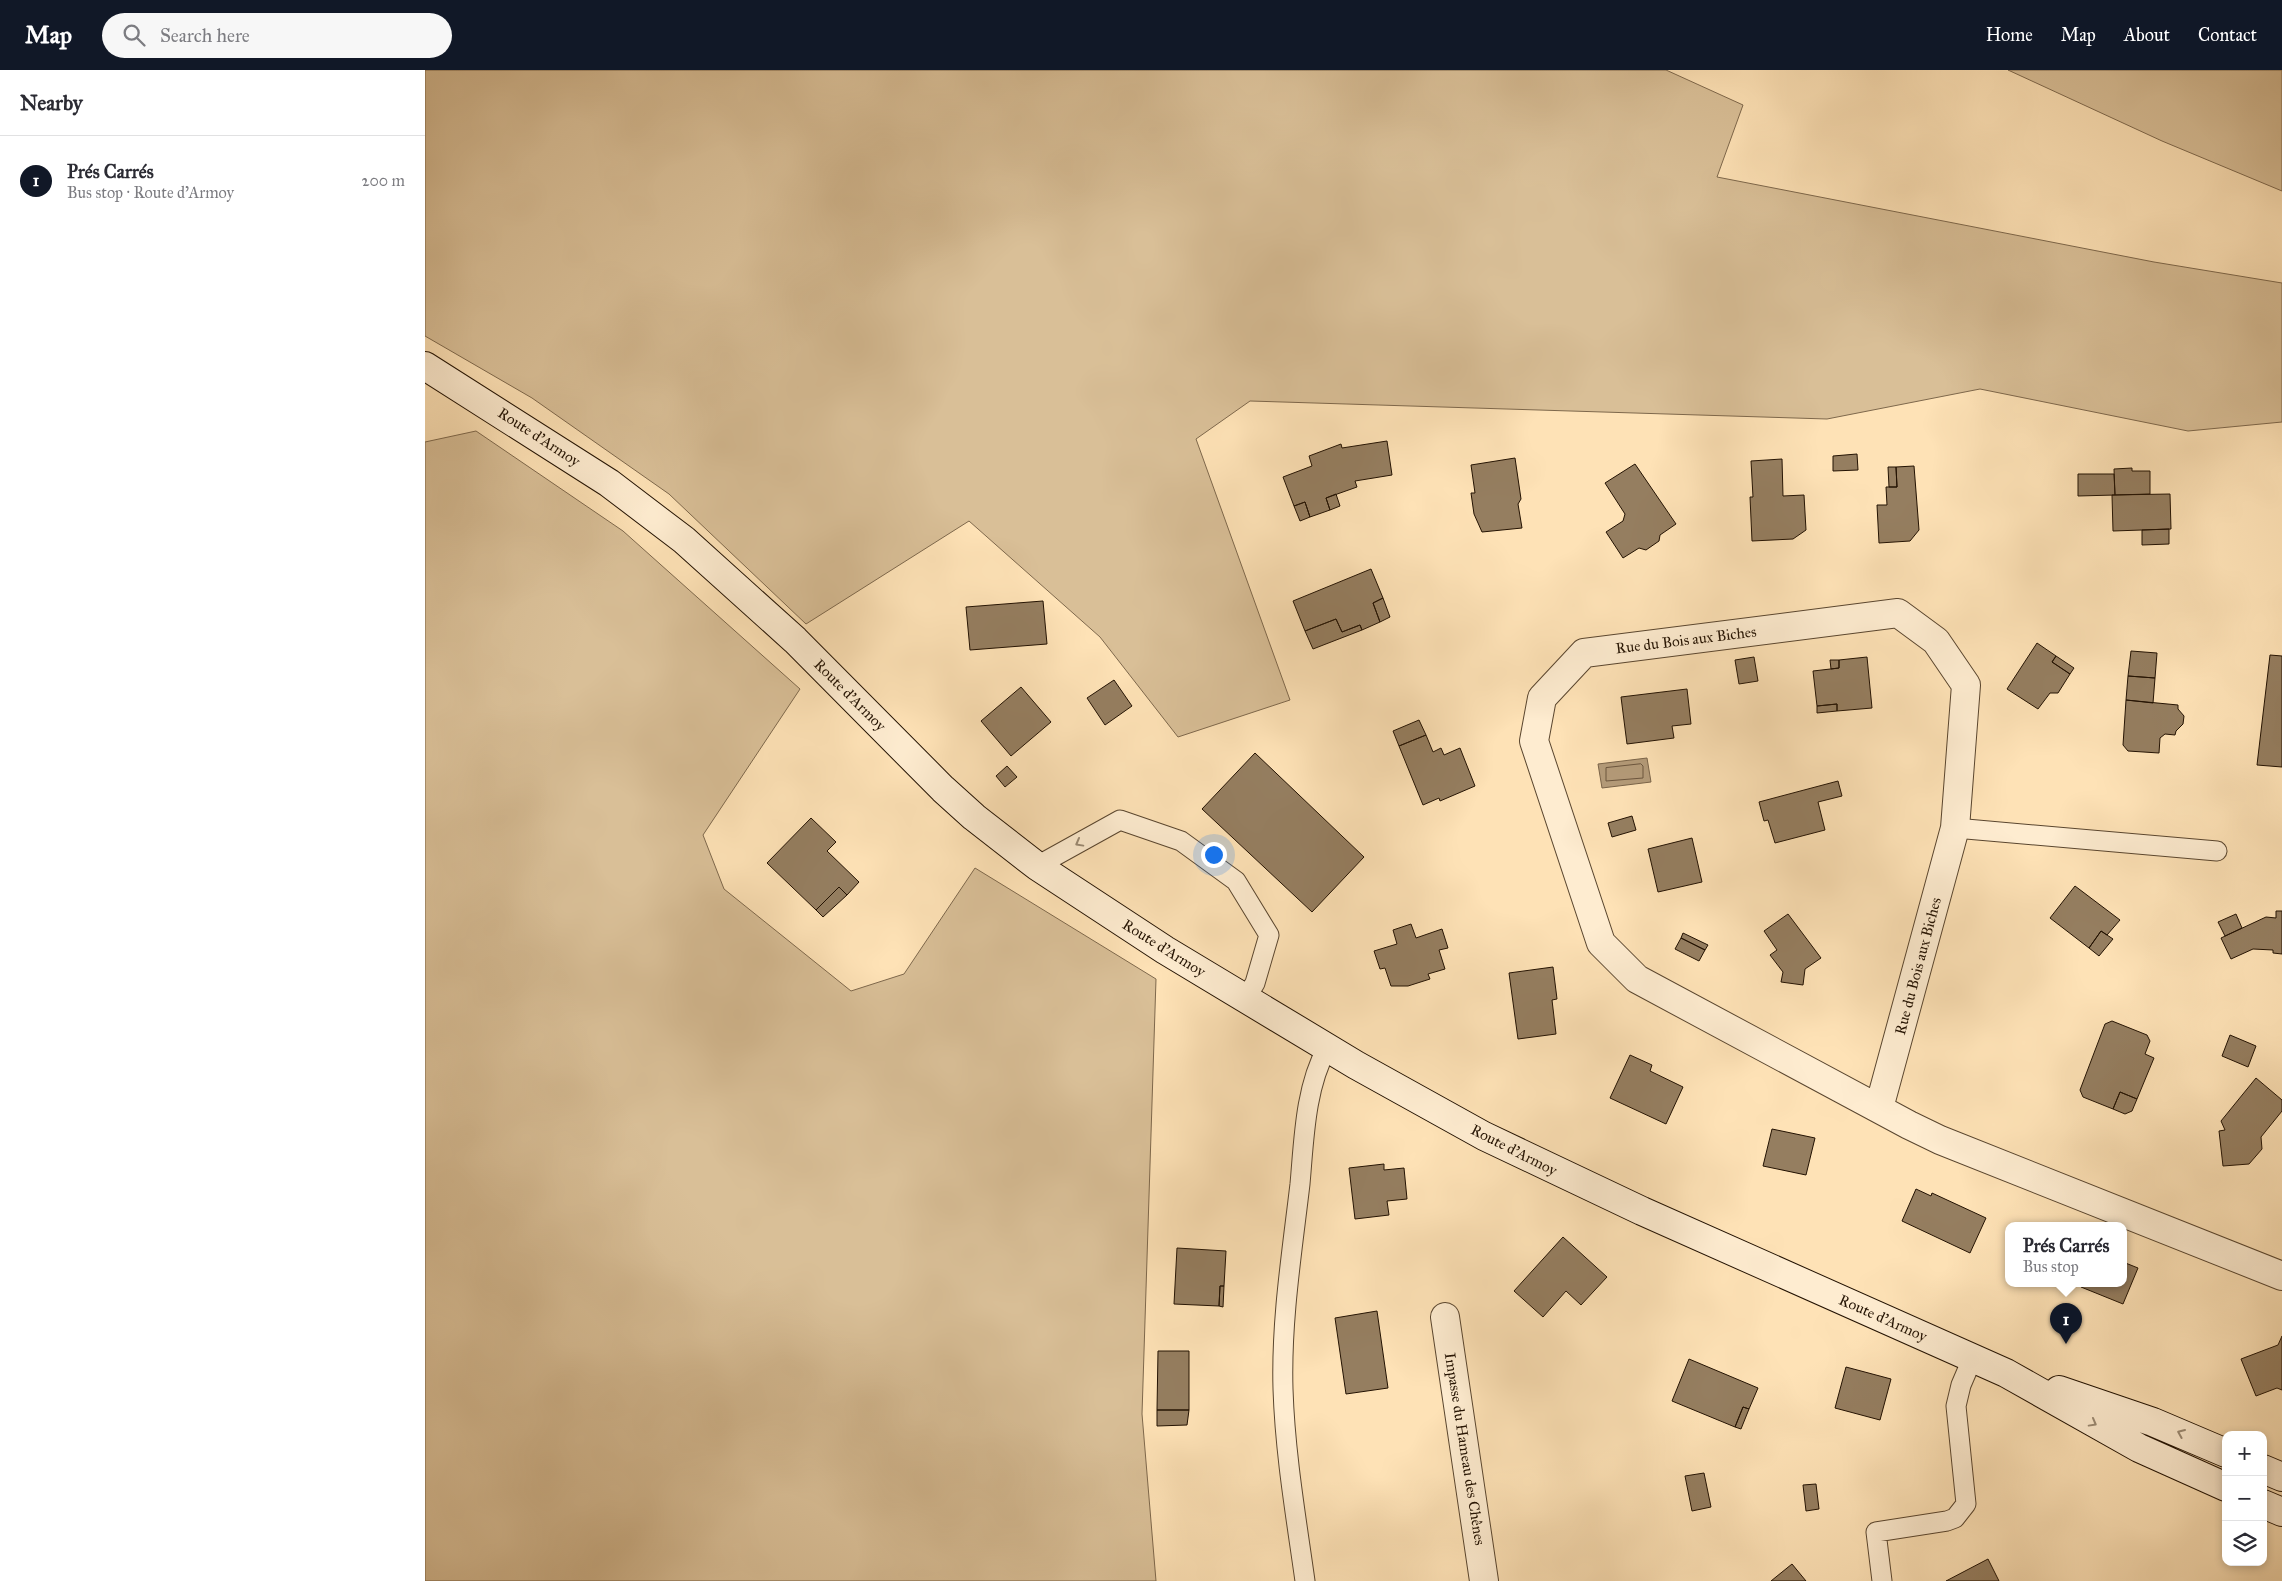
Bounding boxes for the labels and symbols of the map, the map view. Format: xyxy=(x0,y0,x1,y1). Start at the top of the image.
street label: Route d'Armoy xyxy=(495,404,584,471)
street label: Rue du Bois aux Biches xyxy=(1615,622,1757,658)
street label: Route d'Armoy xyxy=(810,655,890,735)
one-way arrow xyxy=(1075,837,1084,847)
your location xyxy=(1201,842,1227,868)
street label: Rue du Bois aux Biches xyxy=(1891,895,1945,1037)
street label: Route d'Armoy xyxy=(1119,915,1210,981)
street label: Route d'Armoy xyxy=(1468,1121,1561,1180)
street label: Route d'Armoy xyxy=(1836,1291,1931,1346)
pin: 1 xyxy=(2050,1303,2082,1344)
street label: Impasse du Hameau des Chênes xyxy=(1441,1351,1489,1547)
one-way arrow xyxy=(2088,1417,2097,1427)
one-way arrow xyxy=(2177,1429,2186,1440)

